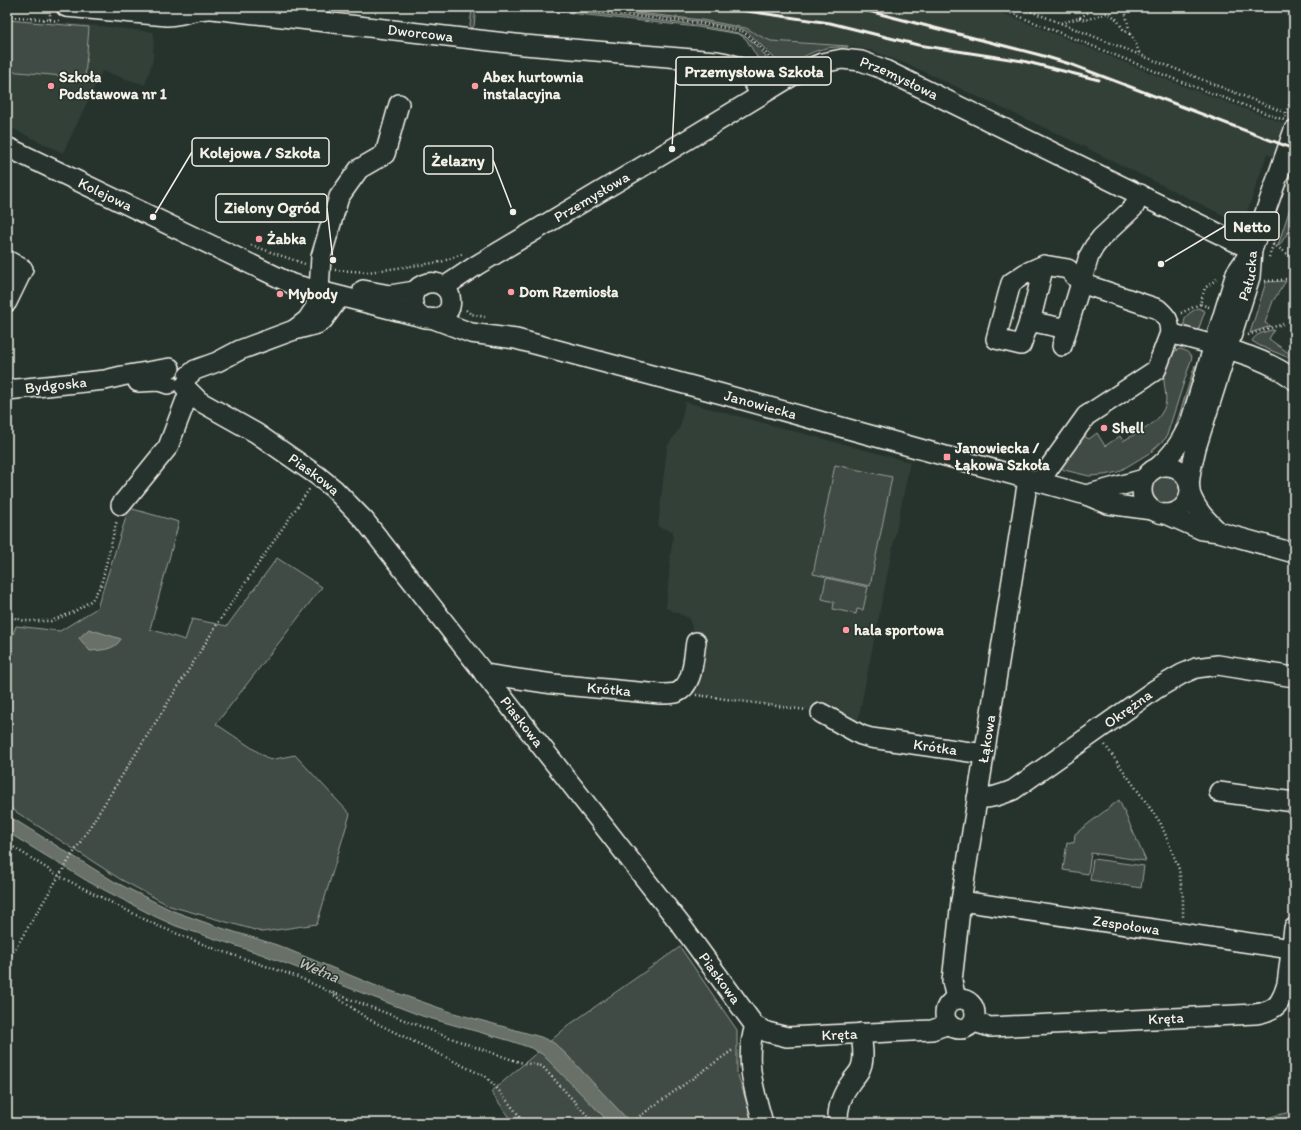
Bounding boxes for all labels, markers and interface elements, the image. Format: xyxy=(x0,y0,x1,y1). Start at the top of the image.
street label: Dworcowa xyxy=(387,20,455,46)
street label: Przemysłowa xyxy=(857,52,942,104)
callout: Przemysłowa Szkoła xyxy=(676,57,831,85)
text: Przemysłowa Szkoła xyxy=(684,62,824,82)
place label: Szkoła Podstawowa nr 1 xyxy=(59,68,167,103)
place label: Abex hurtownia instalacyjna xyxy=(482,68,584,104)
marker: Szkoła Podstawowa nr 1 xyxy=(46,81,56,91)
marker: Abex hurtownia instalacyjna xyxy=(470,81,480,91)
callout: Kolejowa / Szkoła xyxy=(192,138,329,166)
text: Kolejowa / Szkoła xyxy=(200,143,321,163)
callout: Żelazny xyxy=(424,146,493,174)
text: Żelazny xyxy=(432,151,485,171)
street label: Przemysłowa xyxy=(551,167,633,226)
street label: Kolejowa xyxy=(75,174,135,215)
callout: Zielony Ogród xyxy=(216,194,327,222)
text: Zielony Ogród xyxy=(224,198,320,218)
callout: Netto xyxy=(1225,212,1279,240)
text: Netto xyxy=(1233,217,1271,236)
place label: Żabka xyxy=(267,230,307,248)
marker: Żabka xyxy=(254,234,264,244)
street label: Pałucka xyxy=(1234,250,1261,303)
place label: Dom Rzemiosła xyxy=(519,283,619,301)
place label: Mybody xyxy=(288,285,338,304)
marker: Dom Rzemiosła xyxy=(506,287,516,297)
marker: Mybody xyxy=(275,289,285,299)
street label: Bydgoska xyxy=(24,373,88,397)
street label: Janowiecka xyxy=(722,386,799,423)
place label: Shell xyxy=(1112,419,1145,437)
marker: Shell xyxy=(1099,423,1109,433)
place label: Janowiecka / Łąkowa Szkoła xyxy=(954,439,1050,475)
street label: Piaskowa xyxy=(285,449,344,499)
marker: Janowiecka / Łąkowa Szkoła xyxy=(942,452,952,462)
place label: hala sportowa xyxy=(854,621,944,640)
marker: hala sportowa xyxy=(841,625,851,635)
street label: Krótka xyxy=(586,678,632,700)
street label: Okrężna xyxy=(1100,686,1156,732)
street label: Piaskowa xyxy=(496,693,548,751)
street label: Łąkowa xyxy=(974,713,1000,764)
street label: Krótka xyxy=(912,735,959,759)
street label: Zespołowa xyxy=(1092,911,1161,939)
street label: Piaskowa xyxy=(695,949,745,1008)
water label: Wełna xyxy=(296,952,343,987)
street label: Kręta xyxy=(1148,1008,1185,1028)
street label: Kręta xyxy=(821,1025,858,1044)

